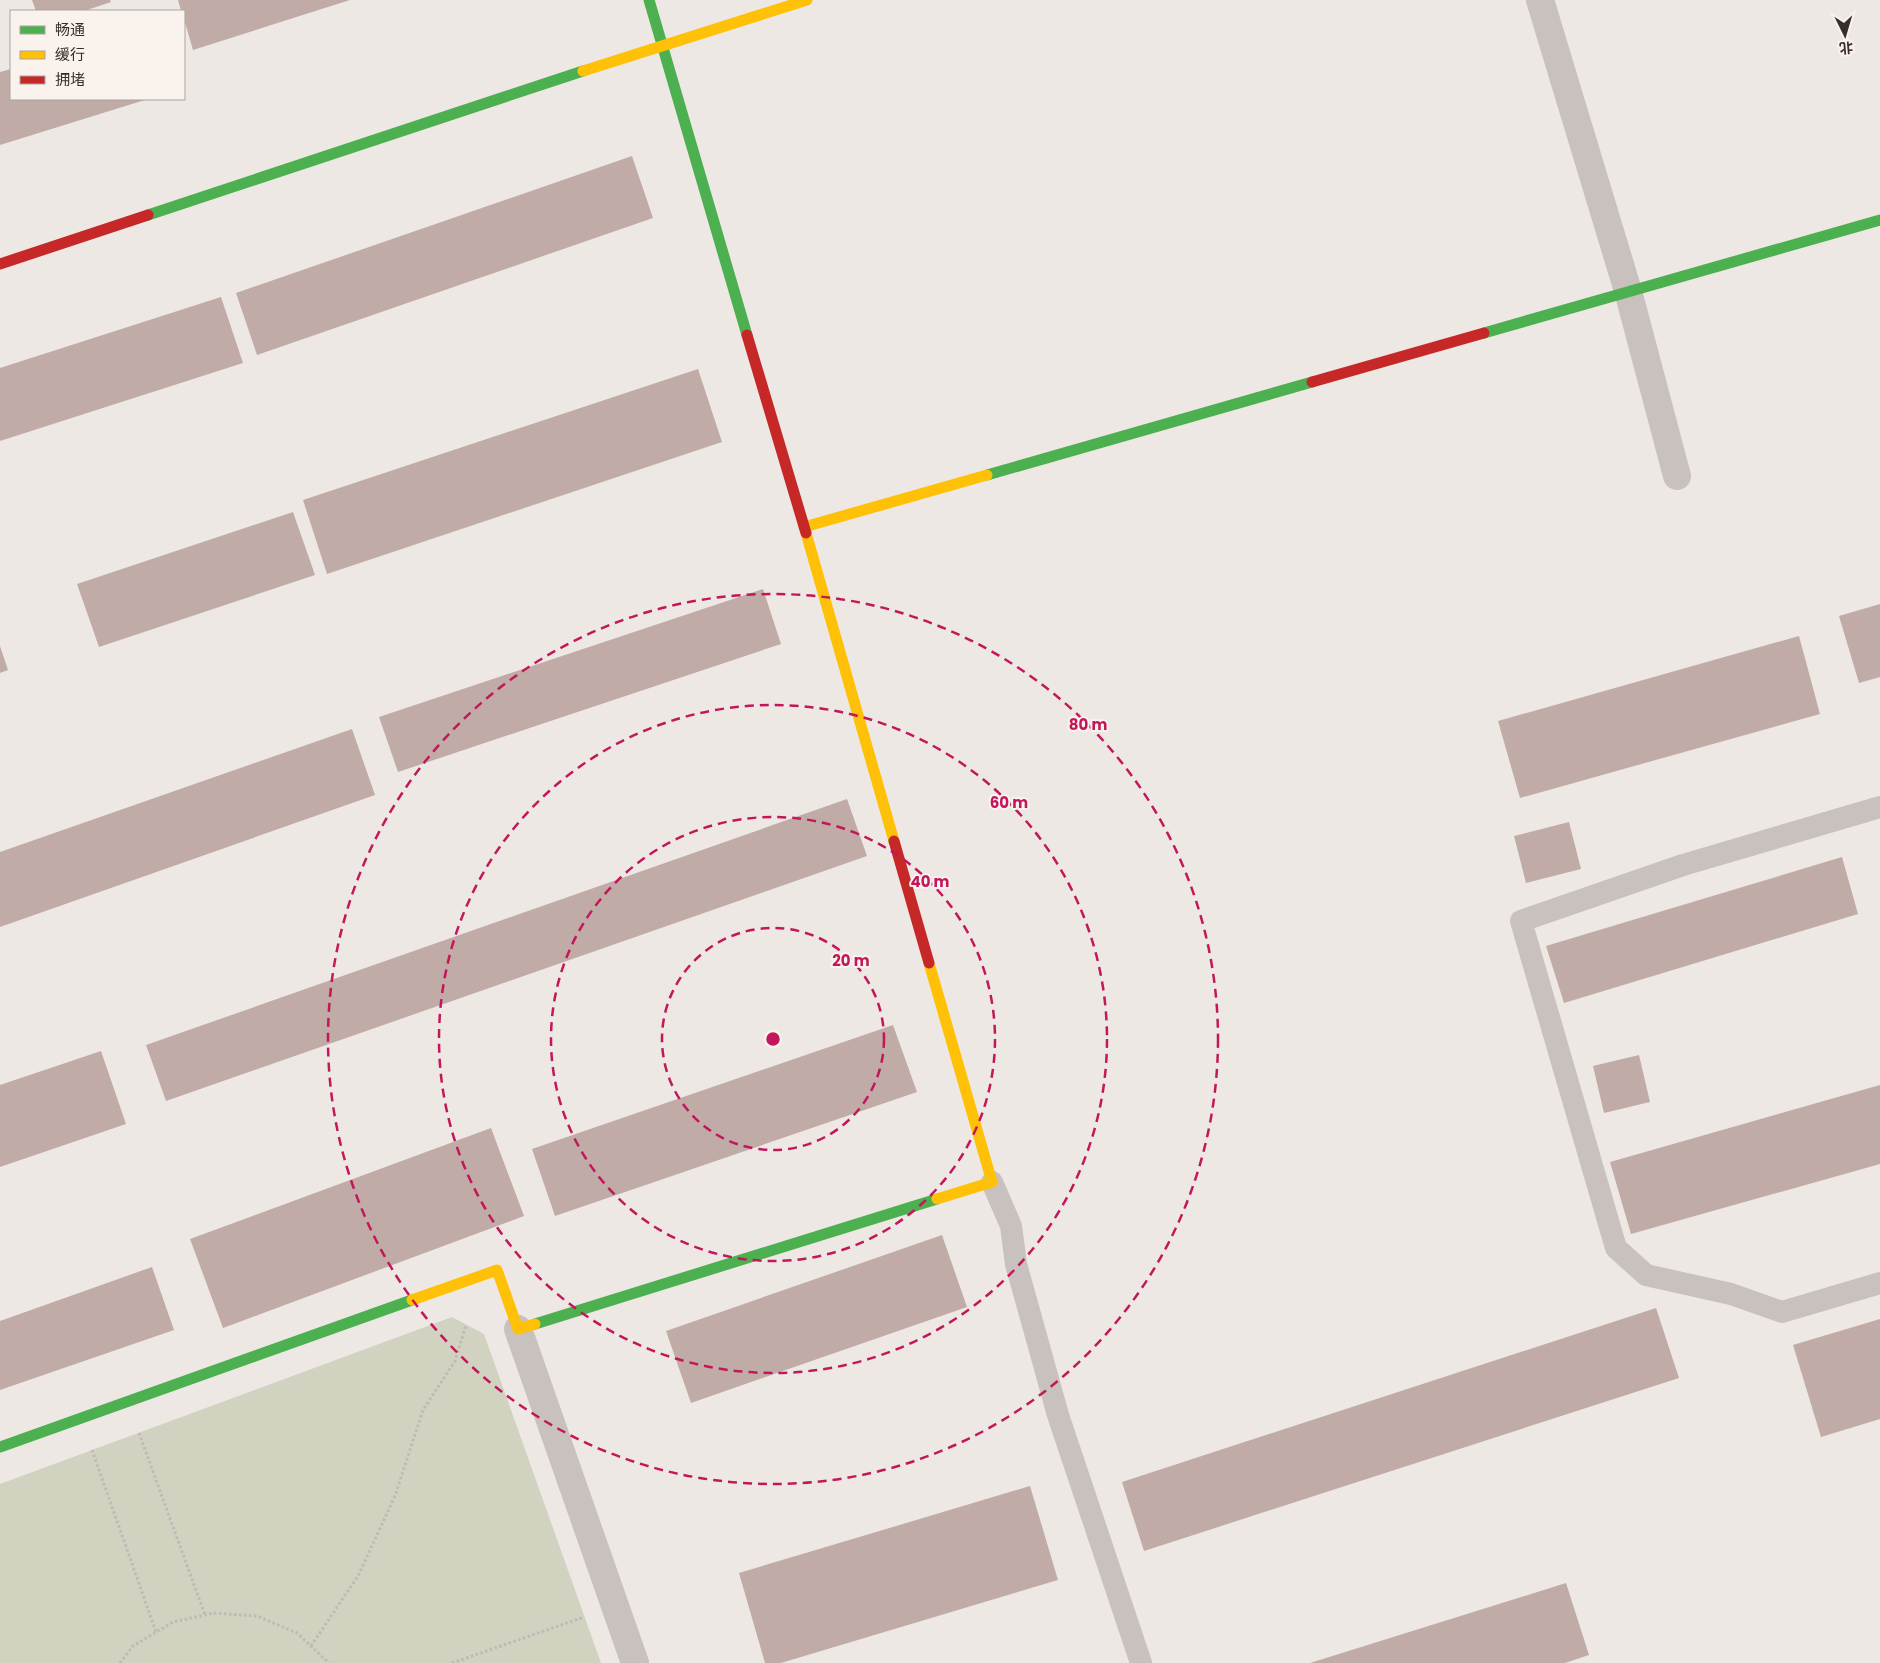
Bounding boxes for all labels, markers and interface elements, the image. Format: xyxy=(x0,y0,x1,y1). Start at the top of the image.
legend xyxy=(10,10,185,100)
north arrow xyxy=(1820,10,1870,60)
text: 畅通 xyxy=(55,19,85,40)
text: 北 xyxy=(1838,37,1854,59)
text: 缓行 xyxy=(55,44,85,65)
text: 拥堵 xyxy=(55,69,85,90)
text: 80 m xyxy=(1069,714,1107,735)
text: 60 m xyxy=(990,792,1028,813)
text: 40 m xyxy=(910,871,950,892)
text: 20 m xyxy=(832,950,870,971)
centre of rings xyxy=(764,1030,782,1048)

